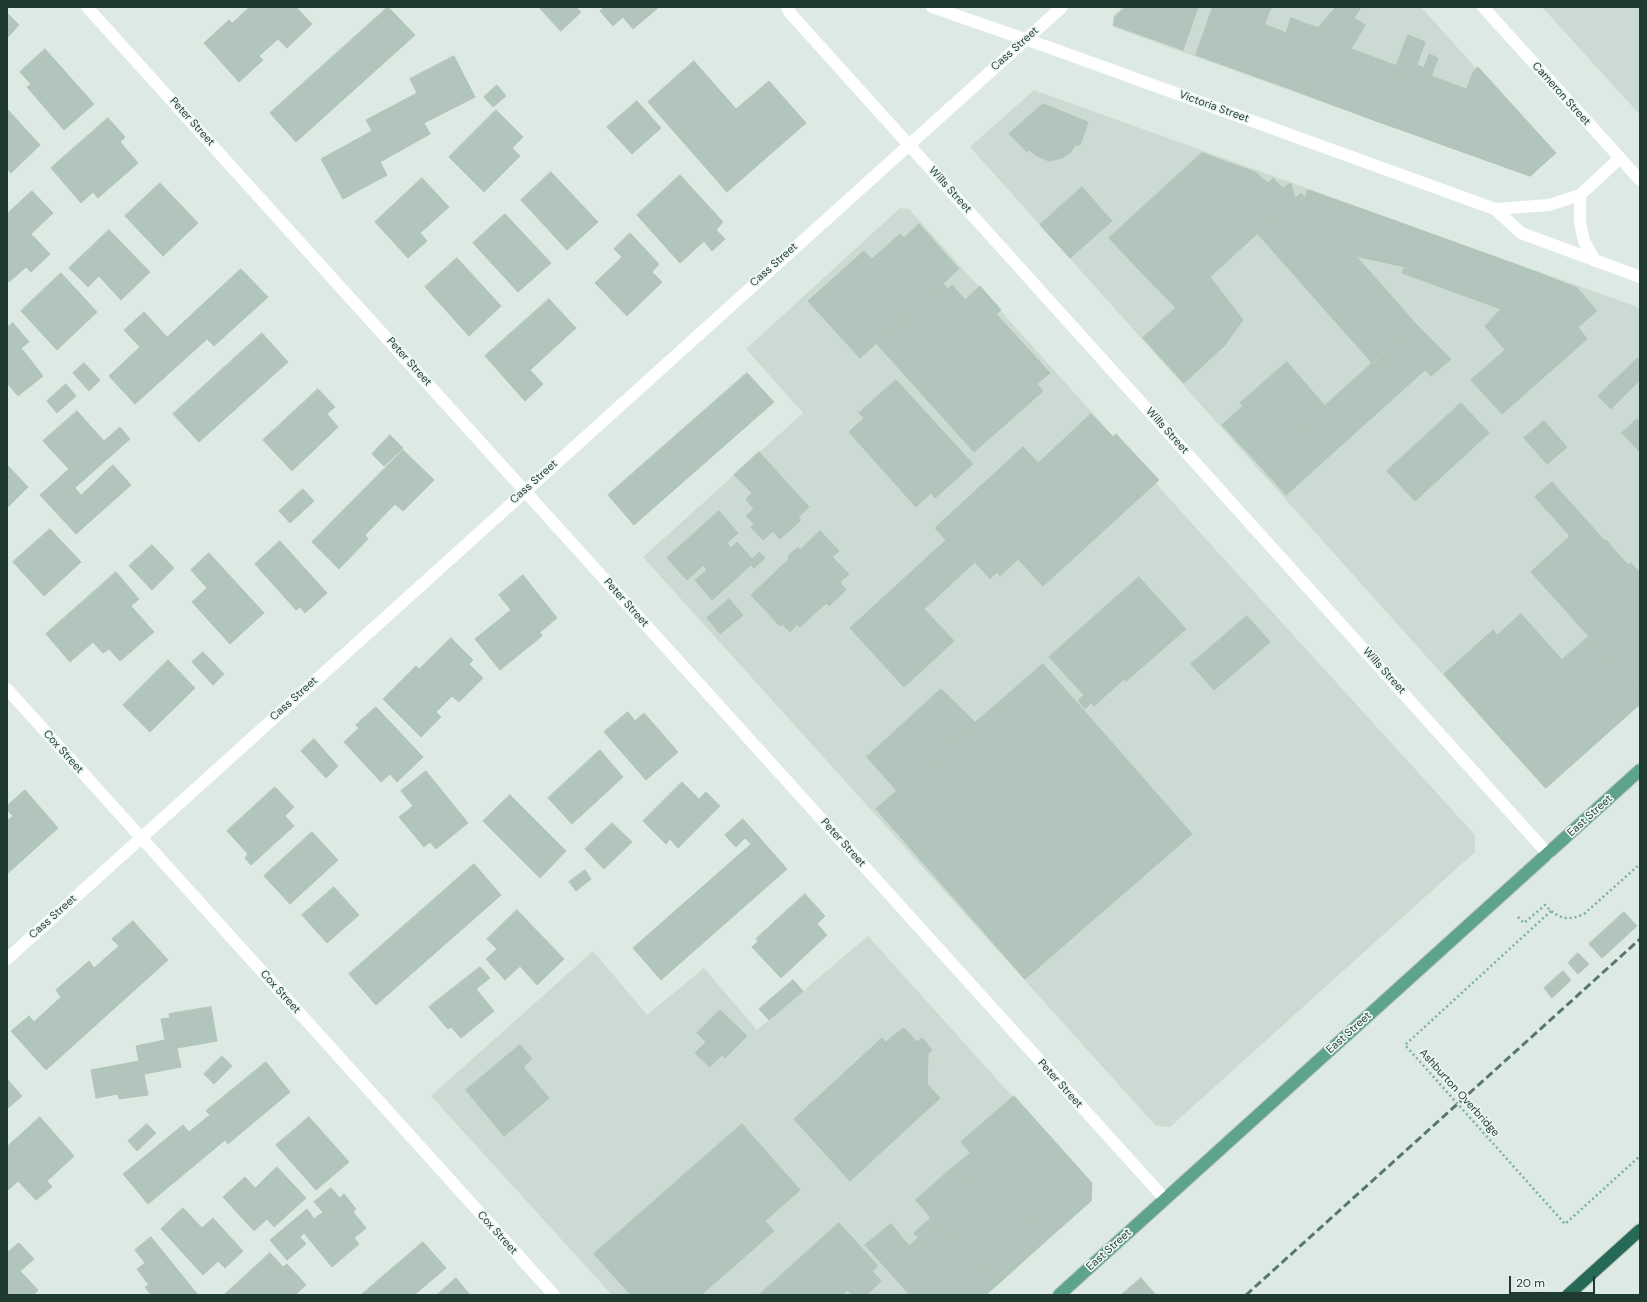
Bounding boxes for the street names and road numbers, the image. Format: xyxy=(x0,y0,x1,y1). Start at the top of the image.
street label: Cass Street xyxy=(989,24,1041,74)
street label: Cameron Street xyxy=(1529,60,1593,128)
street label: Victoria Street xyxy=(1177,88,1251,126)
street label: Peter Street xyxy=(167,95,217,149)
street label: Wills Street xyxy=(926,164,974,216)
street label: Cass Street xyxy=(748,240,800,290)
street label: Peter Street xyxy=(384,335,434,389)
street label: Wills Street xyxy=(1143,405,1191,457)
street label: Cass Street xyxy=(508,457,560,507)
street label: Peter Street xyxy=(601,576,651,630)
street label: Wills Street xyxy=(1360,645,1408,697)
street label: Cass Street xyxy=(268,674,320,724)
street label: Cox Street xyxy=(40,728,86,776)
street label: East Street xyxy=(1565,792,1615,840)
street label: Peter Street xyxy=(818,816,868,870)
street label: Cass Street xyxy=(27,892,79,942)
street label: Cox Street xyxy=(257,968,303,1016)
street label: East Street xyxy=(1324,1009,1374,1057)
street label: Ashburton Overbridge xyxy=(1416,1046,1502,1140)
street label: Peter Street xyxy=(1035,1057,1085,1111)
street label: Cox Street xyxy=(474,1209,520,1257)
street label: East Street xyxy=(1084,1226,1134,1274)

